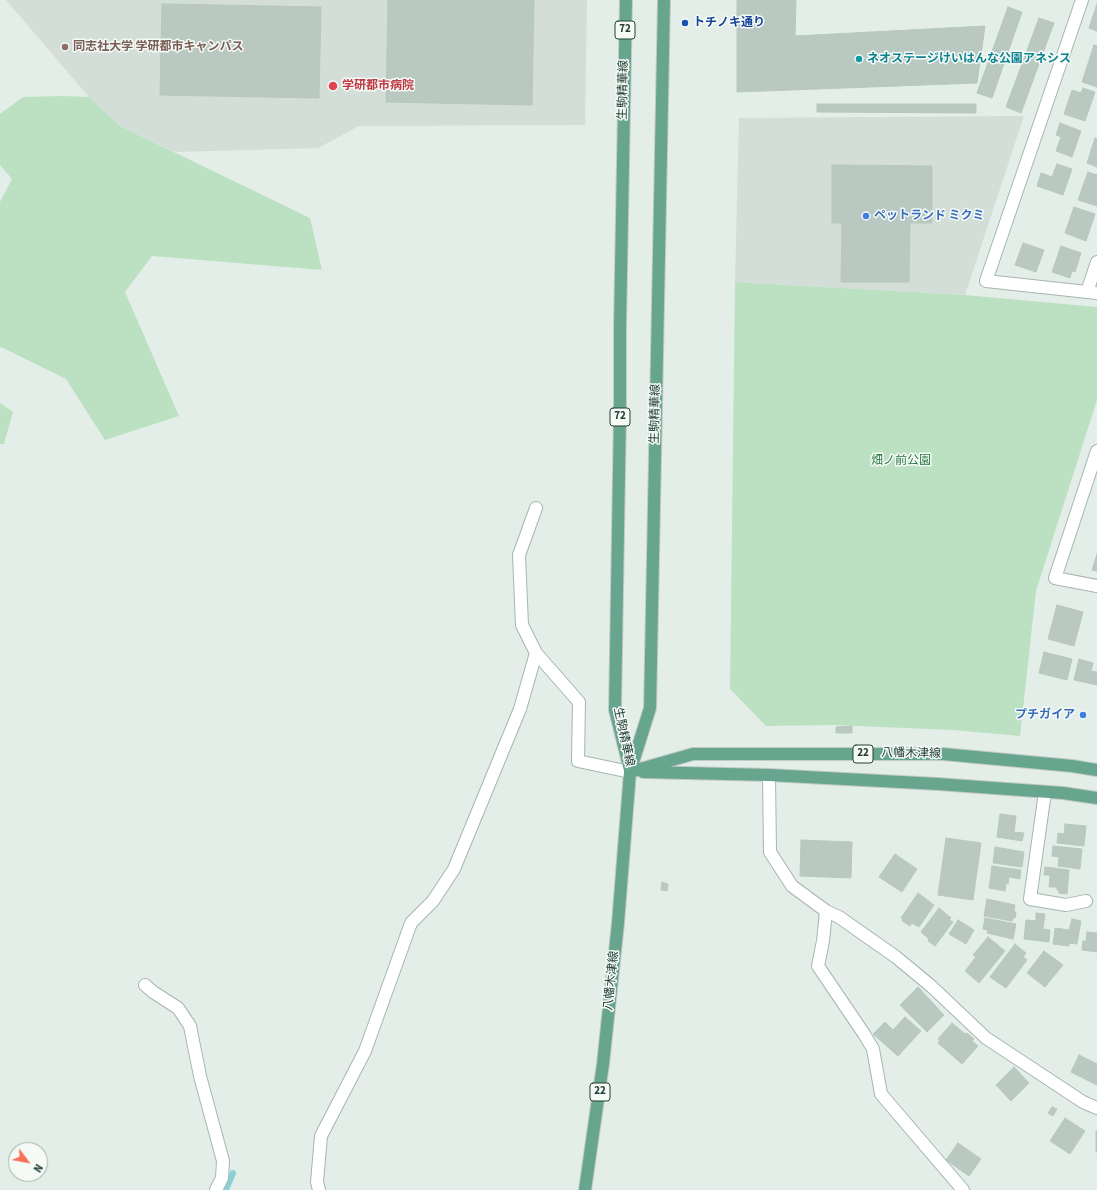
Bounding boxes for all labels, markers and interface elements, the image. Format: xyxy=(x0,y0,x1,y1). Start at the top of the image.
place label: トチノキ通り xyxy=(693,16,765,30)
marker: トチノキ通り xyxy=(680,18,690,28)
road number: 72 xyxy=(615,21,635,39)
place label: 同志社大学 学研都市キャンパス xyxy=(73,40,243,54)
marker: 同志社大学 学研都市キャンパス xyxy=(60,42,70,52)
place label: ネオステージけいはんな公園アネシス xyxy=(867,52,1071,66)
marker: ネオステージけいはんな公園アネシス xyxy=(854,54,864,64)
street label: 生駒精華線 xyxy=(616,60,632,120)
place label: 学研都市病院 xyxy=(342,79,414,93)
marker: 学研都市病院 xyxy=(327,80,339,92)
place label: ペットランド ミクミ xyxy=(874,209,984,223)
marker: ペットランド ミクミ xyxy=(861,211,871,221)
street label: 生駒精華線 xyxy=(648,384,664,444)
road number: 72 xyxy=(610,408,630,426)
park label: 畑ノ前公園 xyxy=(871,454,931,468)
street label: 生駒精華線 xyxy=(610,706,636,768)
place label: プチガイア xyxy=(1015,708,1075,722)
marker: プチガイア xyxy=(1078,710,1088,720)
road number: 22 xyxy=(853,745,873,763)
street label: 八幡木津線 xyxy=(881,746,941,762)
street label: 八幡木津線 xyxy=(602,950,622,1012)
road number: 22 xyxy=(590,1083,610,1101)
north arrow xyxy=(8,1142,48,1182)
text: N xyxy=(29,1161,46,1175)

